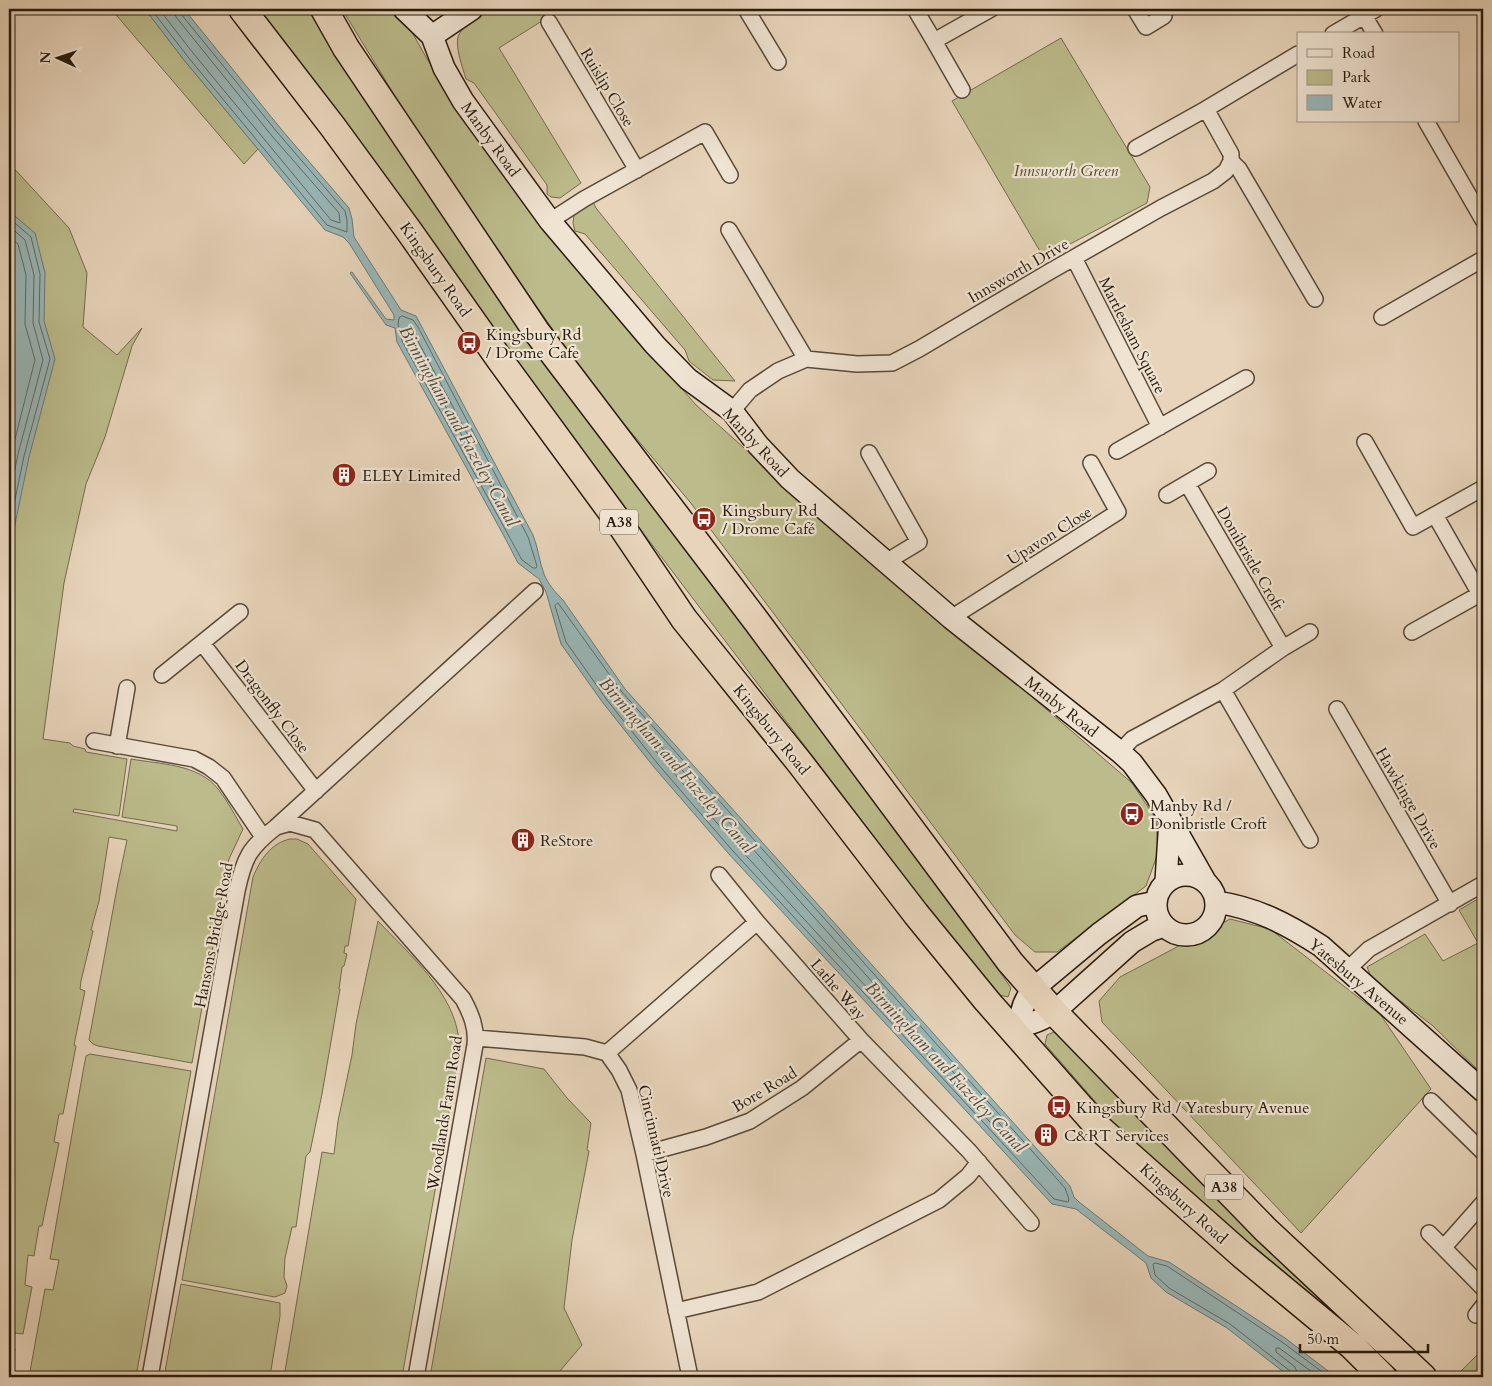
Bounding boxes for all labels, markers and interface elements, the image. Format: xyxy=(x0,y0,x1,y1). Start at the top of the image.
north arrow xyxy=(32,32,82,82)
legend xyxy=(1297,32,1460,122)
text: Road xyxy=(1342,43,1375,63)
street label: Ruislip Close xyxy=(575,44,639,131)
text: N xyxy=(36,51,55,64)
text: Park xyxy=(1342,67,1371,87)
text: Water xyxy=(1341,93,1383,113)
street label: Manby Road xyxy=(456,98,525,182)
park label: Innsworth Green xyxy=(1014,160,1118,182)
street label: Kingsbury Road xyxy=(394,218,476,322)
street label: Innsworth Drive xyxy=(964,233,1073,309)
street label: Martlesham Square xyxy=(1093,273,1171,398)
water label: Birmingham and Fazeley Canal xyxy=(393,321,525,532)
place label: Kingsbury Rd / Drome Cafe xyxy=(486,324,582,364)
bus stop icon: Kingsbury Rd / Drome Cafe xyxy=(456,330,482,356)
street label: Manby Road xyxy=(717,403,794,483)
building icon: ELEY Limited xyxy=(331,462,357,488)
place label: ELEY Limited xyxy=(362,465,461,487)
place label: Kingsbury Rd / Drome Café xyxy=(722,500,818,540)
street label: Upavon Close xyxy=(1003,501,1096,571)
street label: Donibristle Croft xyxy=(1211,502,1289,615)
bus stop icon: Kingsbury Rd / Drome Café xyxy=(691,506,717,532)
road number: A38 xyxy=(600,510,638,534)
street label: Dragonfly Close xyxy=(230,655,315,758)
street label: Manby Road xyxy=(1020,671,1103,743)
water label: Birmingham and Fazeley Canal xyxy=(593,672,761,860)
street label: Kingsbury Road xyxy=(728,680,815,780)
street label: Hawkinge Drive xyxy=(1370,743,1446,854)
place label: Manby Rd / Donibristle Croft xyxy=(1150,795,1267,835)
bus stop icon: Manby Rd / Donibristle Croft xyxy=(1119,801,1145,827)
building icon: ReStore xyxy=(510,827,536,853)
place label: ReStore xyxy=(540,830,593,852)
street label: Hansons Bridge Road xyxy=(189,860,239,1010)
street label: Yatesbury Avenue xyxy=(1304,933,1413,1030)
street label: Lathe Way xyxy=(805,954,872,1026)
water label: Birmingham and Fazeley Canal xyxy=(859,976,1033,1160)
street label: Woodlands Farm Road xyxy=(422,1034,468,1193)
street label: Bore Road xyxy=(728,1062,801,1118)
street label: Cincinnati Drive xyxy=(632,1083,680,1200)
bus stop icon: Kingsbury Rd / Yatesbury Avenue xyxy=(1046,1094,1072,1120)
place label: Kingsbury Rd / Yatesbury Avenue xyxy=(1076,1097,1310,1119)
building icon: C&RT Services xyxy=(1033,1122,1059,1148)
place label: C&RT Services xyxy=(1064,1125,1169,1147)
street label: Kingsbury Road xyxy=(1135,1158,1232,1249)
road number: A38 xyxy=(1205,1174,1243,1200)
scale bar xyxy=(1300,1321,1427,1353)
text: 50 m xyxy=(1307,1329,1339,1349)

